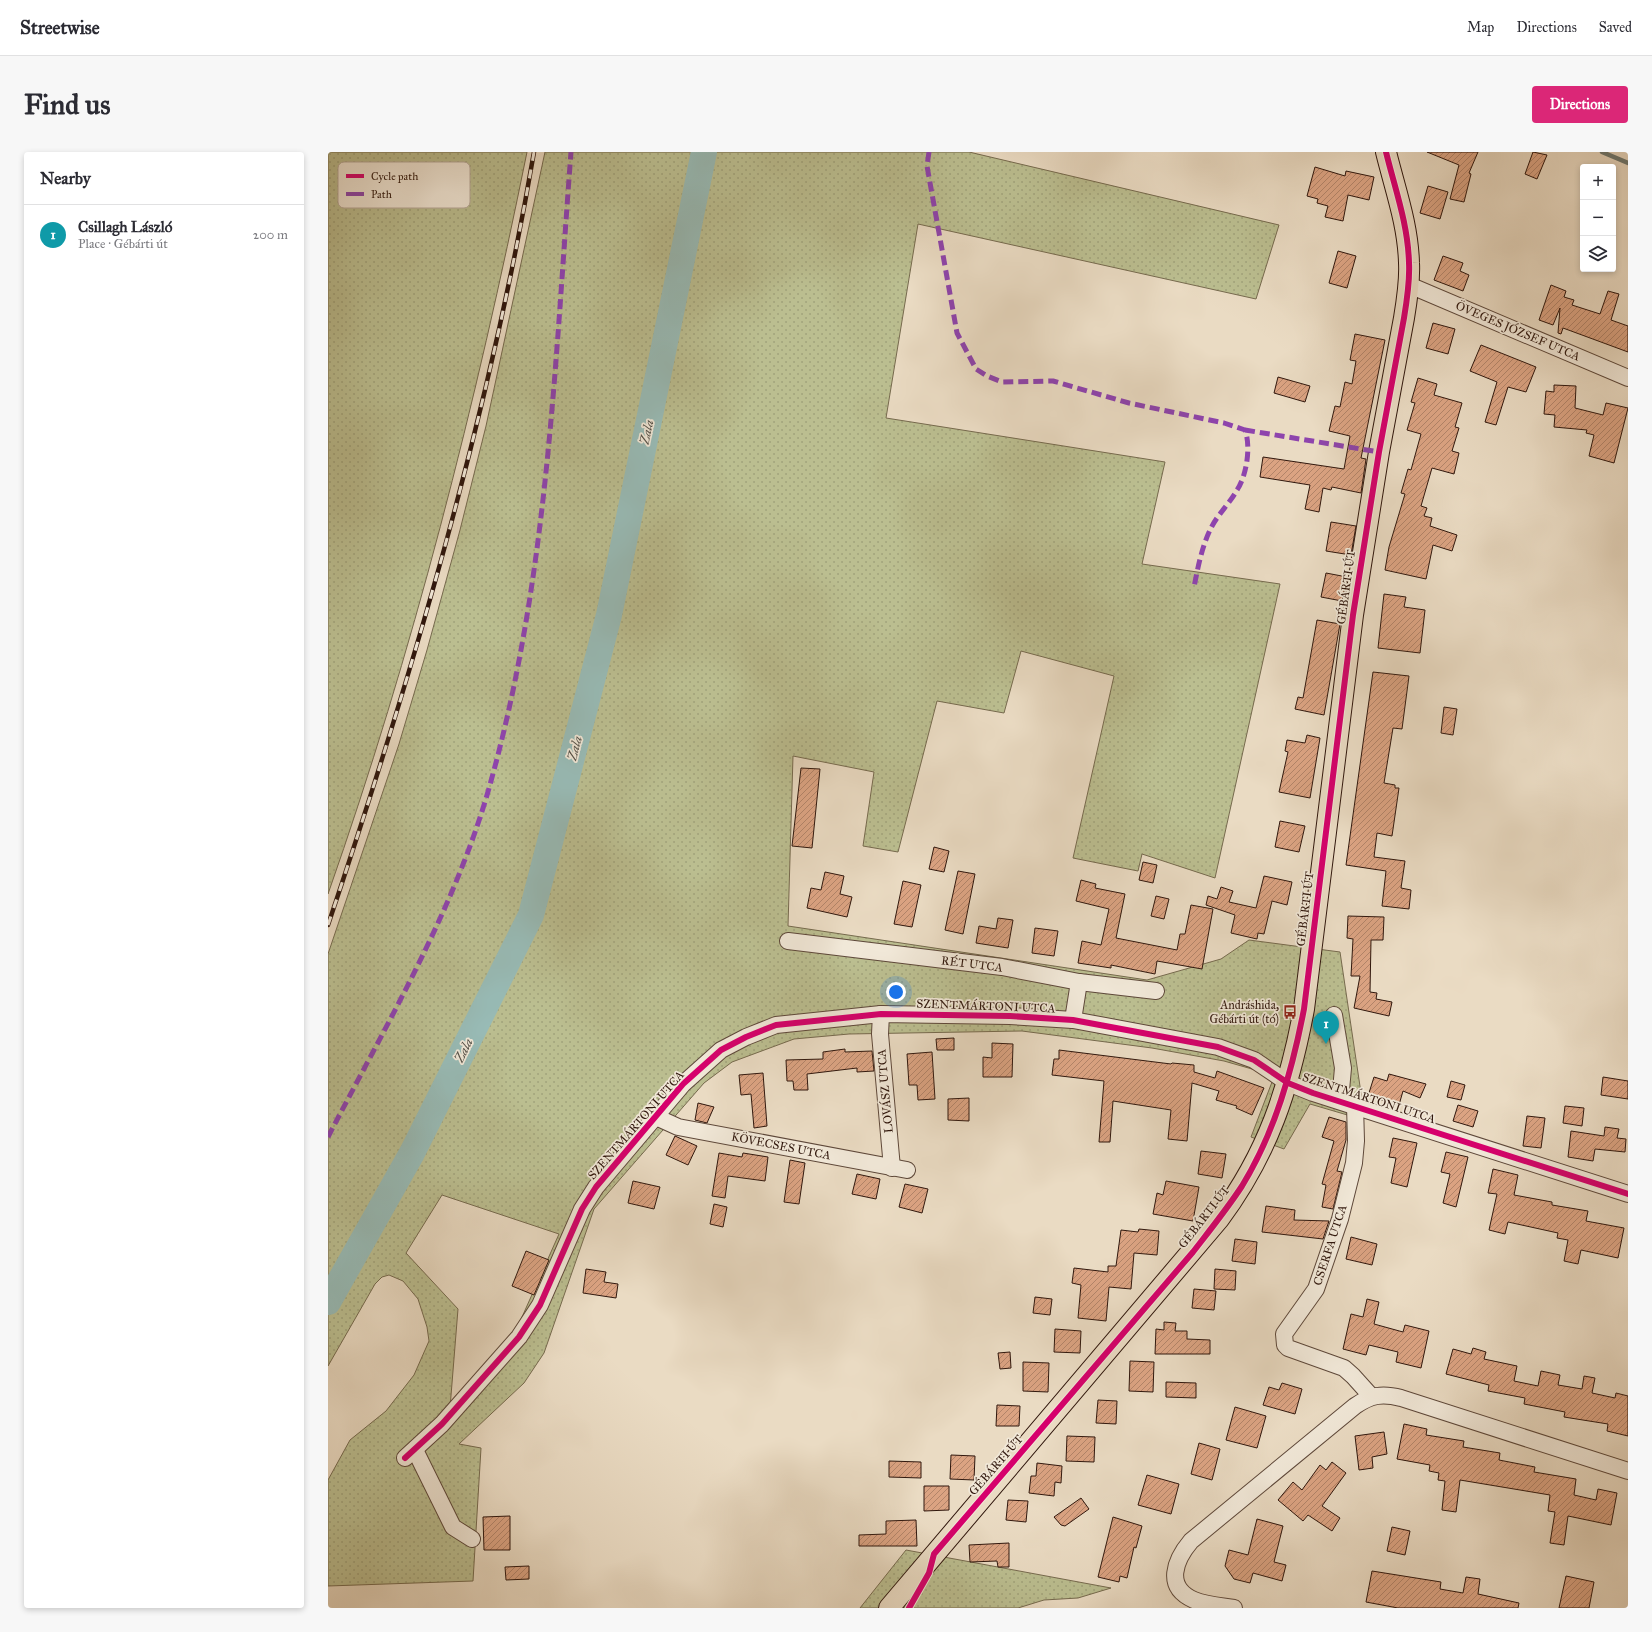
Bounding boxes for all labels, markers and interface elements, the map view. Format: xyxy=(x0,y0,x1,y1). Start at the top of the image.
text: Streetwise xyxy=(20,16,100,39)
text: Map xyxy=(1467,19,1494,36)
text: Directions xyxy=(1516,19,1577,36)
text: Saved xyxy=(1599,19,1632,36)
button: Directions xyxy=(1532,86,1628,123)
text: Find us xyxy=(24,87,110,122)
legend xyxy=(338,162,470,208)
map controls xyxy=(1580,164,1616,272)
button: + xyxy=(1580,164,1616,200)
text: Nearby xyxy=(40,168,91,189)
text: Cycle path xyxy=(371,170,418,183)
text: Path xyxy=(371,188,392,201)
button: − xyxy=(1580,200,1616,236)
text: Csillagh László xyxy=(78,218,172,236)
text: 1 xyxy=(50,227,56,243)
text: 200 m xyxy=(253,227,288,243)
text: Place · Gébárti út xyxy=(78,236,168,252)
button: layers xyxy=(1580,236,1616,272)
street label: ÖVEGES JÓZSEF UTCA xyxy=(1453,297,1583,365)
water label: Zala xyxy=(636,419,657,447)
street label: GÉBÁRTI ÚT xyxy=(1332,548,1358,625)
water label: Zala xyxy=(564,734,586,763)
street label: GÉBÁRTI ÚT xyxy=(1291,871,1317,947)
street label: RÉT UTCA xyxy=(940,951,1004,975)
your location xyxy=(886,982,906,1002)
street label: SZENTMÁRTONI UTCA xyxy=(916,996,1056,1015)
place label: Andráshida, Gébárti út (tó) xyxy=(1209,998,1279,1026)
bus stop icon: Andráshida, Gébárti út (tó) xyxy=(1282,1004,1298,1020)
pin: 1 xyxy=(1313,1011,1339,1044)
water label: Zala xyxy=(451,1036,476,1066)
street label: LOVÁSZ UTCA xyxy=(873,1048,896,1134)
street label: SZENTMÁRTONI UTCA xyxy=(584,1067,687,1182)
street label: SZENTMÁRTONI UTCA xyxy=(1301,1069,1438,1126)
street label: KÖVECSES UTCA xyxy=(730,1129,832,1163)
street label: GÉBÁRTI ÚT xyxy=(1174,1182,1233,1251)
street label: CSERFA UTCA xyxy=(1310,1203,1350,1287)
street label: GÉBÁRTI ÚT xyxy=(965,1431,1026,1498)

